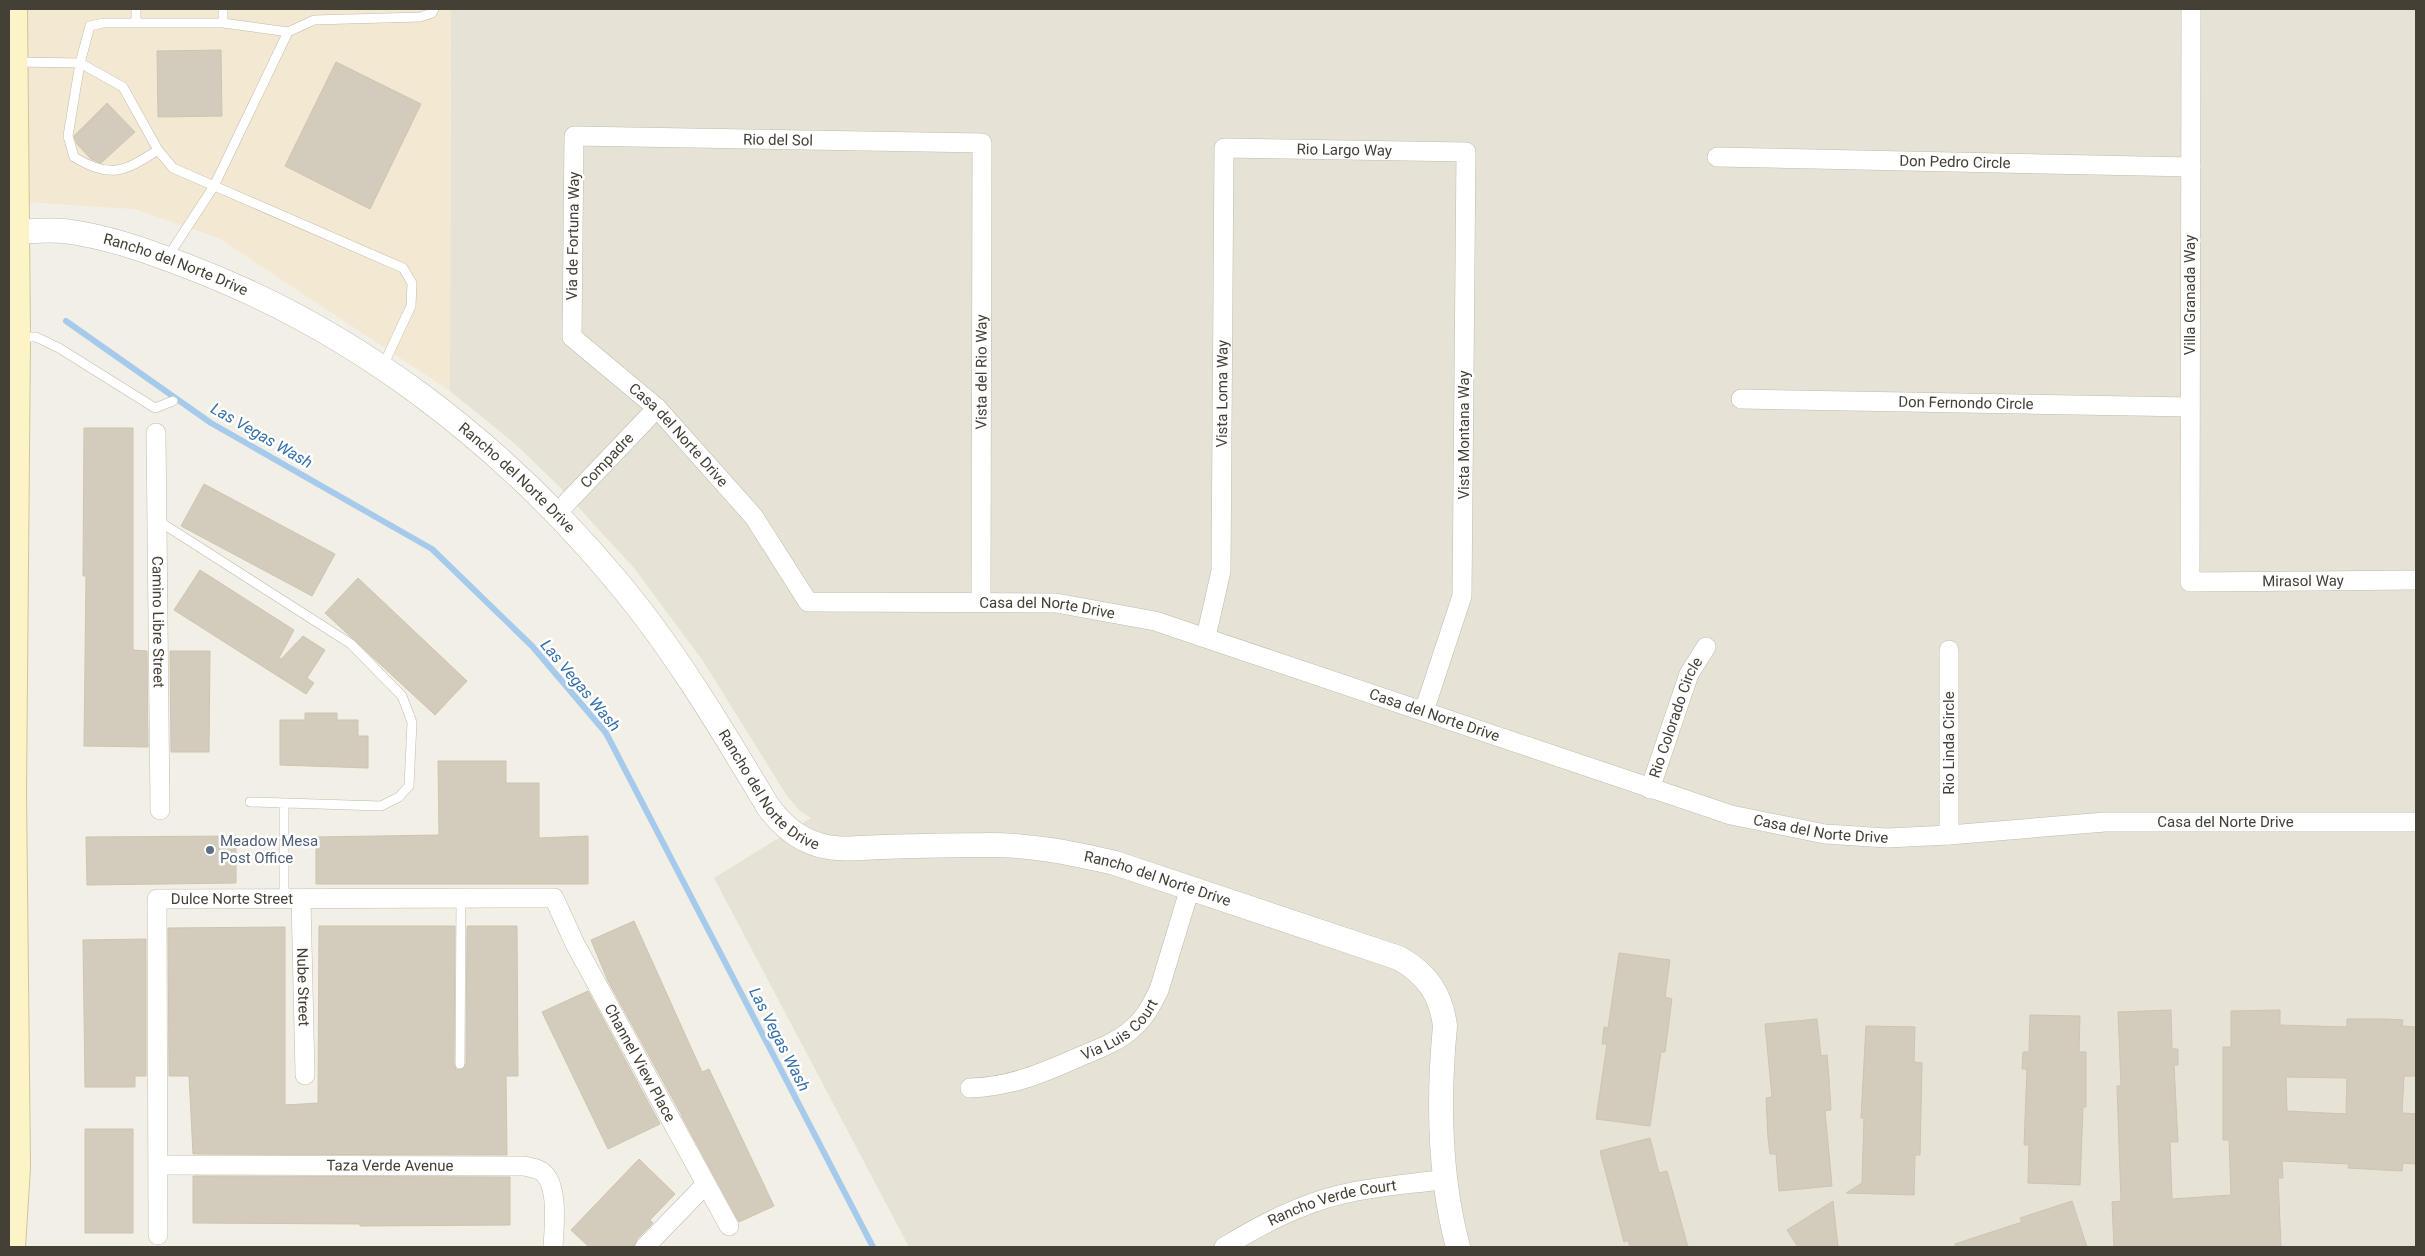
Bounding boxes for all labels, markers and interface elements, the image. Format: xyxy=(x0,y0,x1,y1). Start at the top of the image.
street label: Rio del Sol xyxy=(743,130,813,150)
street label: Rio Largo Way xyxy=(1296,140,1392,160)
street label: Don Pedro Circle xyxy=(1899,152,2011,172)
street label: Via de Fortuna Way xyxy=(563,171,583,301)
street label: Rancho del Norte Drive xyxy=(101,230,251,300)
street label: Villa Granada Way xyxy=(2181,235,2199,355)
street label: Vista del Rio Way xyxy=(972,314,991,430)
street label: Vista Loma Way xyxy=(1213,340,1232,448)
street label: Vista Montana Way xyxy=(1455,370,1473,500)
street label: Casa del Norte Drive xyxy=(625,379,732,491)
street label: Don Fernondo Circle xyxy=(1898,393,2034,413)
water label: Las Vegas Wash xyxy=(208,399,316,472)
street label: Rancho del Norte Drive xyxy=(455,419,579,537)
street label: Compadre xyxy=(577,429,638,492)
street label: Camino Libre Street xyxy=(148,556,168,688)
street label: Mirasol Way xyxy=(2262,572,2344,590)
street label: Casa del Norte Drive xyxy=(979,594,1116,623)
water label: Las Vegas Wash xyxy=(537,636,625,735)
street label: Rio Colorado Circle xyxy=(1645,654,1706,780)
street label: Casa del Norte Drive xyxy=(1367,685,1502,745)
street label: Rio Linda Circle xyxy=(1940,691,1958,795)
street label: Rancho del Norte Drive xyxy=(715,726,822,854)
street label: Casa del Norte Drive xyxy=(1752,811,1889,847)
street label: Casa del Norte Drive xyxy=(2157,813,2294,831)
place label: Meadow Mesa Post Office xyxy=(220,832,318,867)
marker: Meadow Mesa Post Office xyxy=(204,844,216,856)
street label: Rancho del Norte Drive xyxy=(1083,847,1233,910)
street label: Dulce Norte Street xyxy=(171,890,293,908)
street label: Nube Street xyxy=(293,947,313,1027)
water label: Las Vegas Wash xyxy=(745,984,814,1094)
street label: Via Luis Court xyxy=(1079,996,1162,1064)
street label: Channel View Place xyxy=(601,1001,679,1125)
street label: Taza Verde Avenue xyxy=(326,1156,454,1175)
street label: Rancho Verde Court xyxy=(1265,1176,1397,1230)

